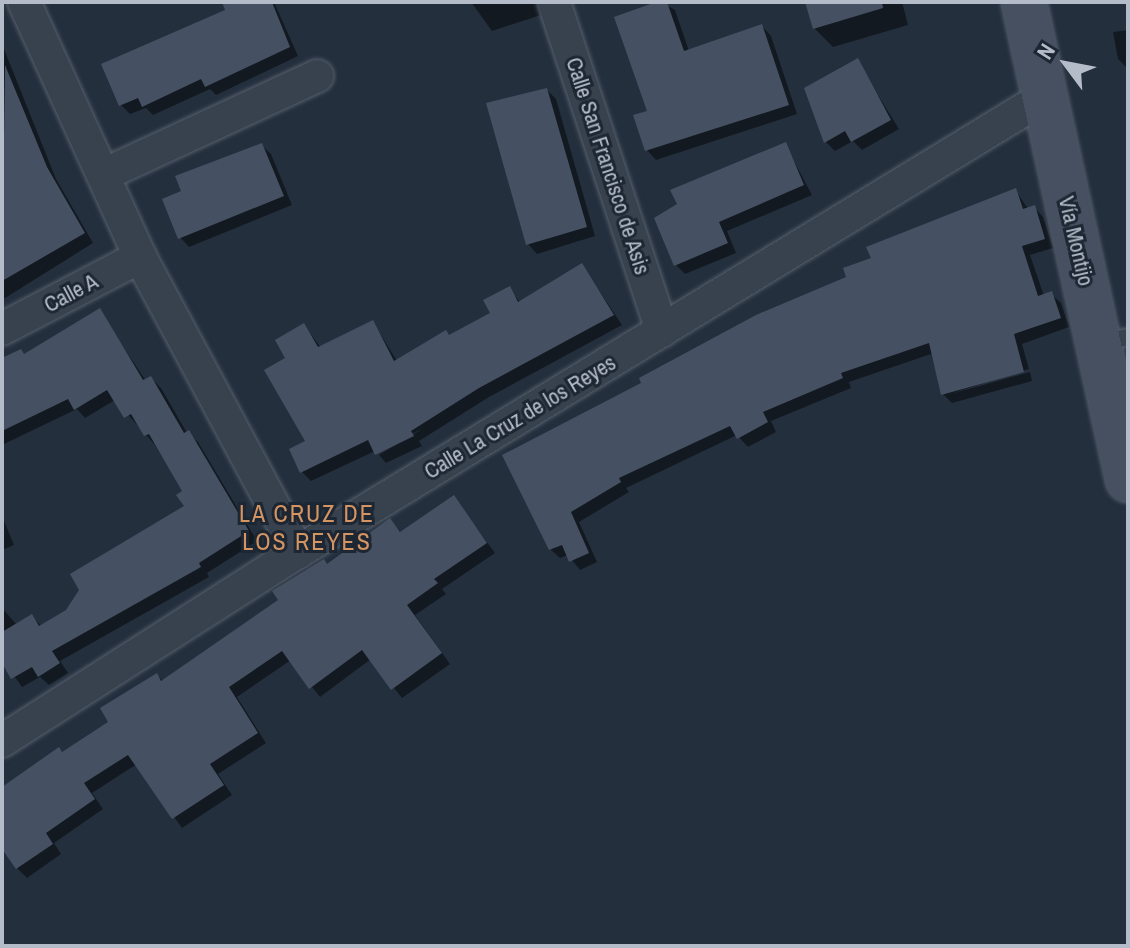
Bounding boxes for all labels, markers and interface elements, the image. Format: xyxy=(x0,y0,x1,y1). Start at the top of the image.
north arrow xyxy=(1026,24,1106,104)
text: N xyxy=(1029,38,1062,65)
street label: Calle San Francisco de Asis xyxy=(560,54,656,278)
street label: Vía Montijo xyxy=(1053,194,1099,288)
street label: Calle A xyxy=(39,268,103,318)
street label: Calle La Cruz de los Reyes xyxy=(420,349,620,485)
district label: LA CRUZ DE LOS REYES xyxy=(239,500,375,556)

